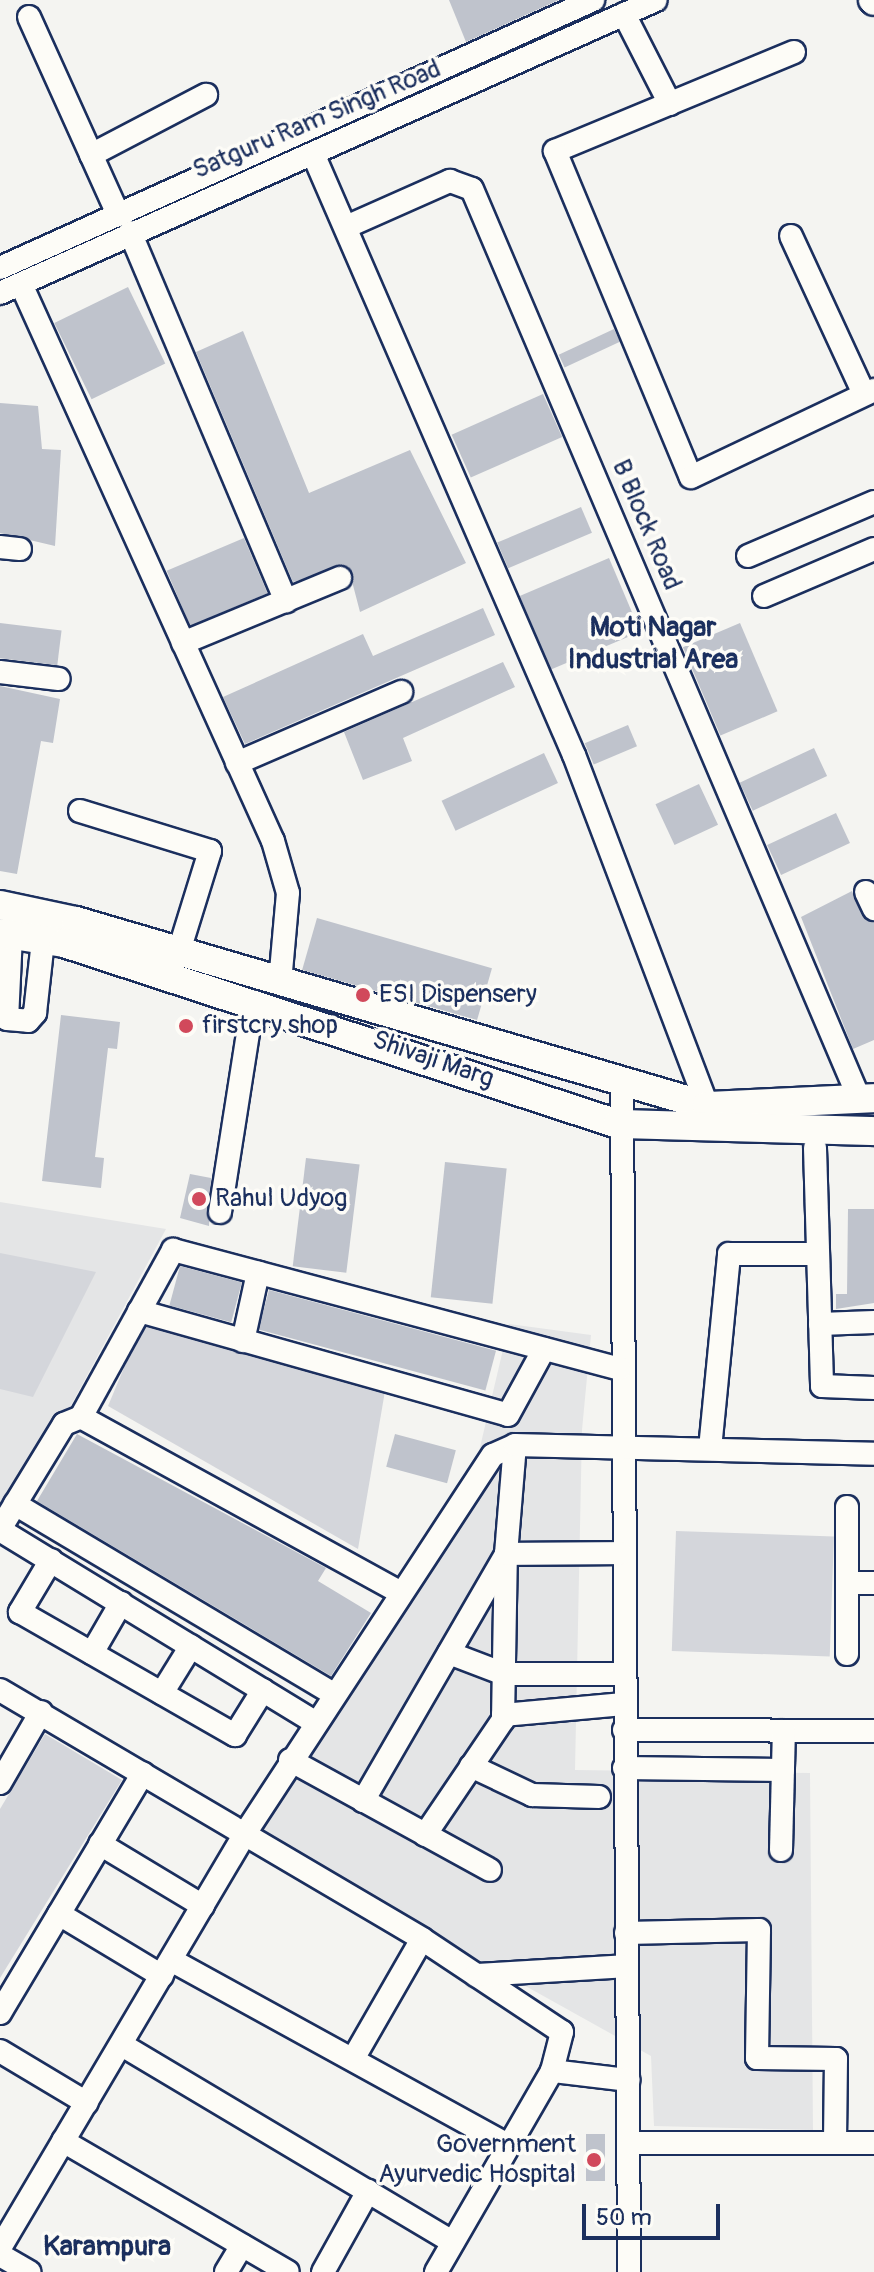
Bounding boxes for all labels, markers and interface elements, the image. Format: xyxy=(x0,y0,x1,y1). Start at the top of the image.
street label: Satguru Ram Singh Road xyxy=(188,54,446,186)
street label: B Block Road xyxy=(605,455,687,595)
district label: Moti Nagar Industrial Area xyxy=(568,611,738,677)
place label: ESI Dispensery xyxy=(379,979,537,1011)
marker: ESI Dispensery xyxy=(354,986,372,1004)
place label: firstcry shop xyxy=(202,1010,338,1042)
marker: firstcry shop xyxy=(177,1017,195,1035)
street label: Shivaji Marg xyxy=(368,1025,498,1095)
place label: Rahul Udyog xyxy=(215,1183,347,1215)
marker: Rahul Udyog xyxy=(190,1190,208,1208)
place label: Government Ayurvedic Hospital xyxy=(378,2129,576,2190)
marker: Government Ayurvedic Hospital xyxy=(583,2149,605,2171)
scale bar xyxy=(586,2188,724,2238)
text: 50 m xyxy=(596,2203,652,2232)
district label: Karampura xyxy=(43,2230,171,2264)

